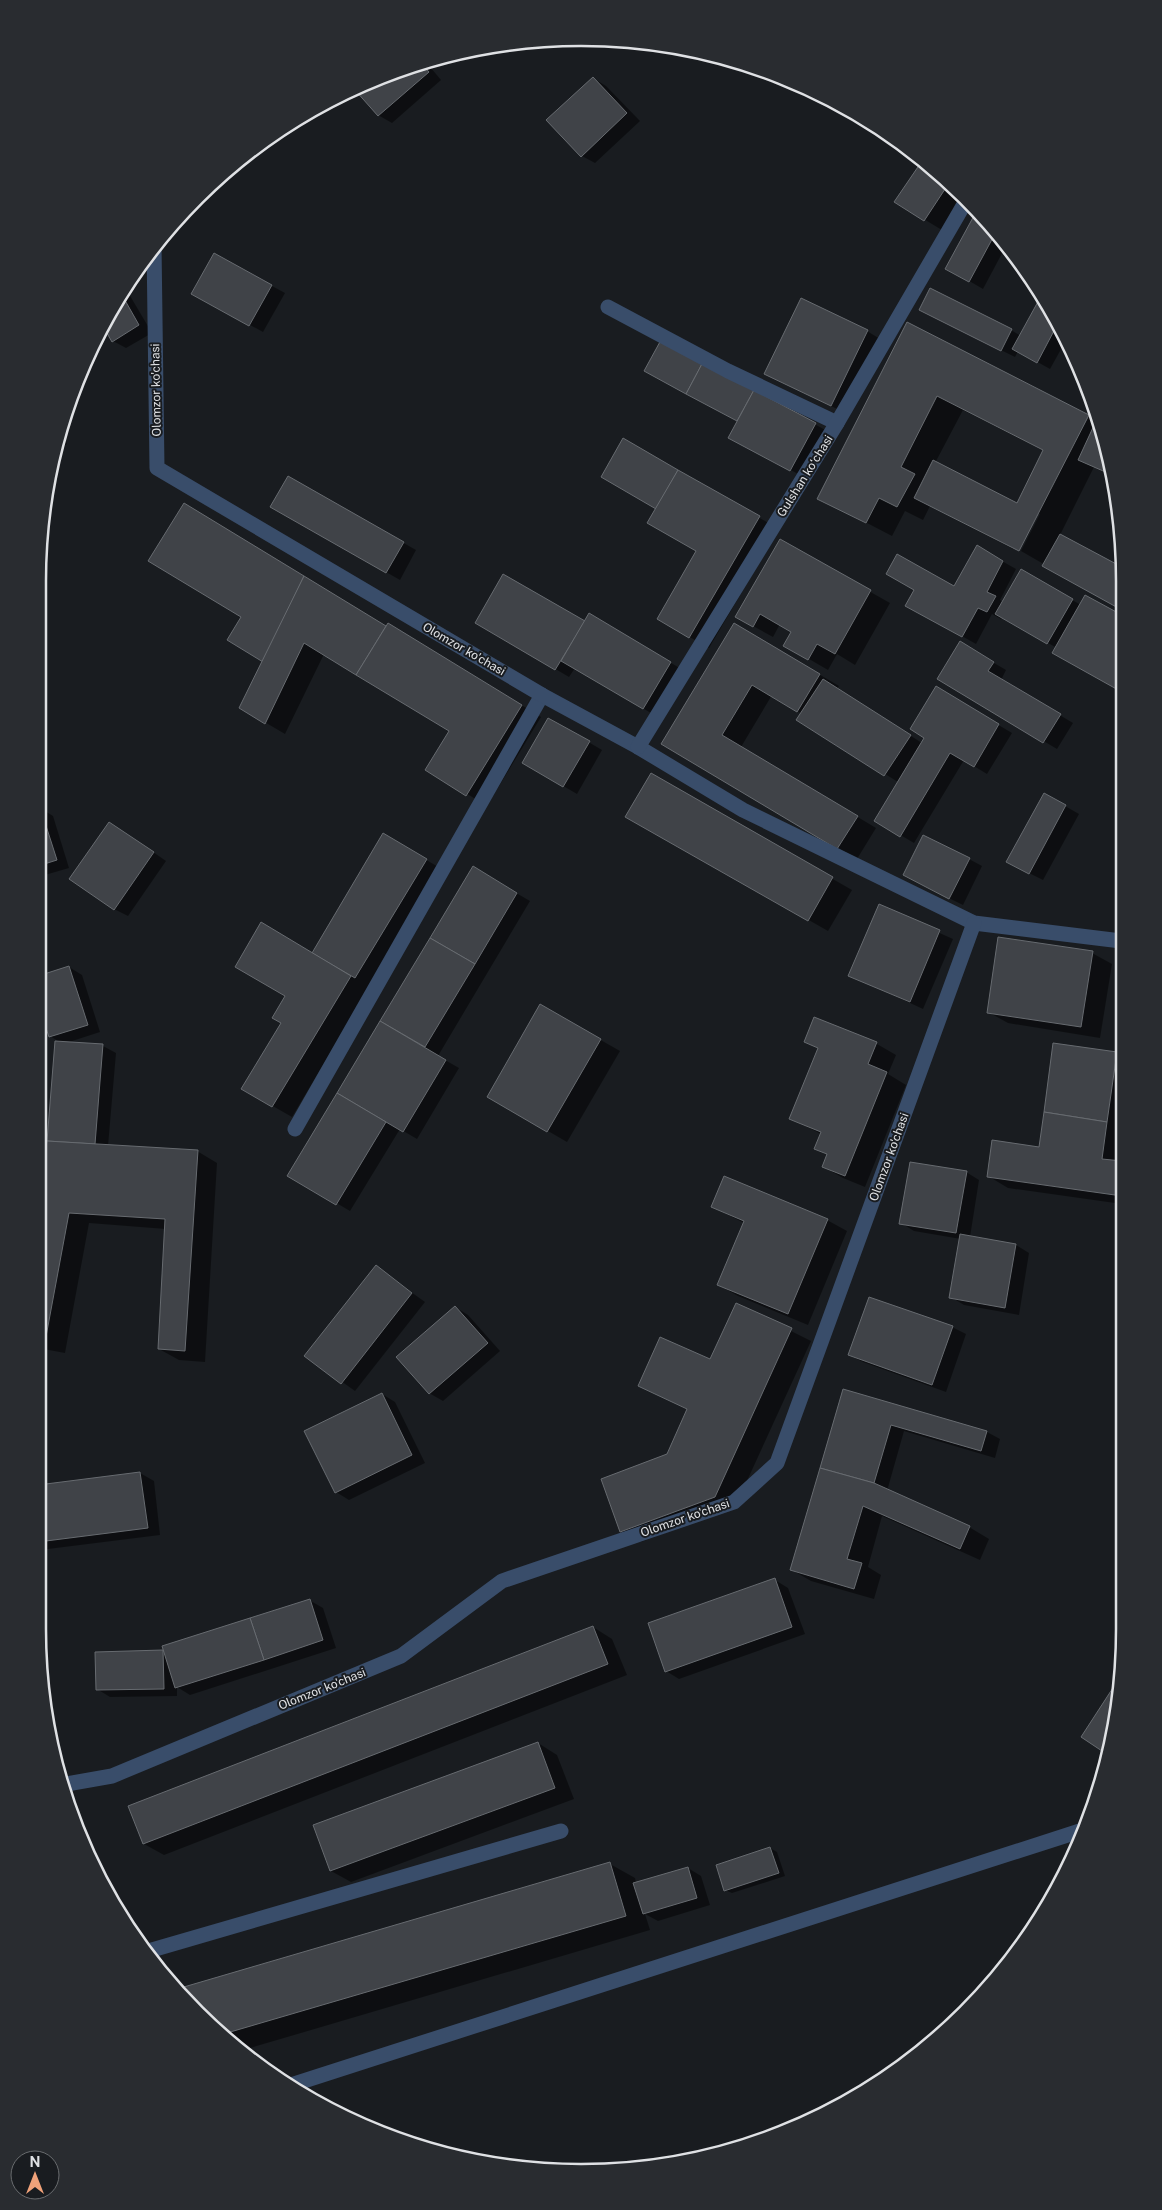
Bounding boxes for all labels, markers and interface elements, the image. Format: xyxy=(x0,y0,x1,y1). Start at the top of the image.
street label: Olomzor ko'chasi xyxy=(148,343,164,437)
street label: Gulshan koʻchasi xyxy=(774,433,836,519)
street label: Olomzor ko'chasi xyxy=(420,620,508,678)
street label: Olomzor ko'chasi xyxy=(867,1111,911,1203)
street label: Olomzor ko'chasi xyxy=(639,1496,731,1540)
street label: Olomzor ko'chasi xyxy=(276,1665,368,1713)
north arrow xyxy=(10,2150,60,2200)
text: N xyxy=(30,2154,40,2170)

